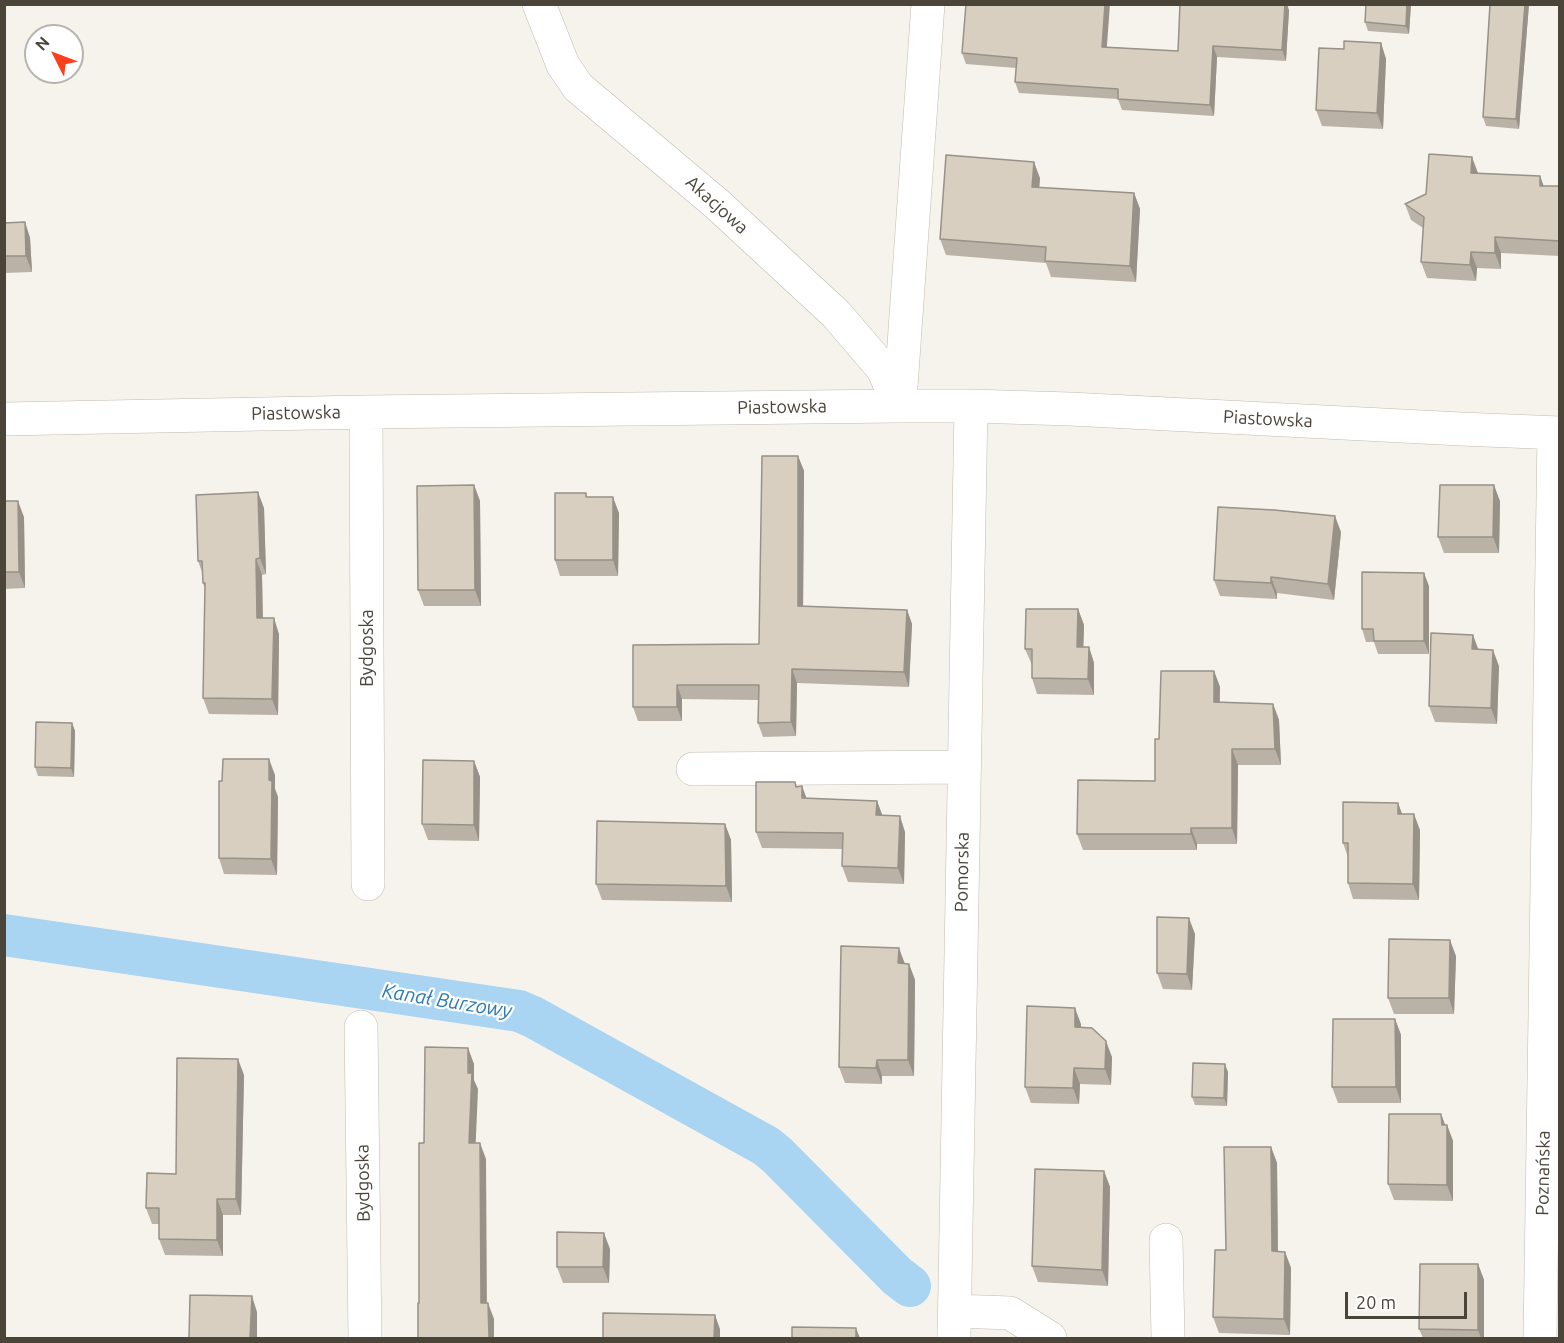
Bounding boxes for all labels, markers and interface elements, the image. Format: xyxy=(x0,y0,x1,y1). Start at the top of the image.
north arrow xyxy=(24,24,84,84)
text: N xyxy=(31,33,53,54)
street label: Akacjowa xyxy=(681,171,753,239)
street label: Piastowska xyxy=(737,395,827,419)
street label: Piastowska xyxy=(251,401,341,425)
street label: Piastowska xyxy=(1223,406,1313,432)
street label: Bydgoska xyxy=(356,609,378,687)
street label: Pomorska xyxy=(951,832,973,912)
water label: Kanał Burzowy xyxy=(380,979,514,1023)
street label: Poznańska xyxy=(1531,1130,1555,1216)
street label: Bydgoska xyxy=(352,1144,374,1222)
scale bar xyxy=(1348,1280,1470,1318)
text: 20 m xyxy=(1356,1292,1396,1312)

